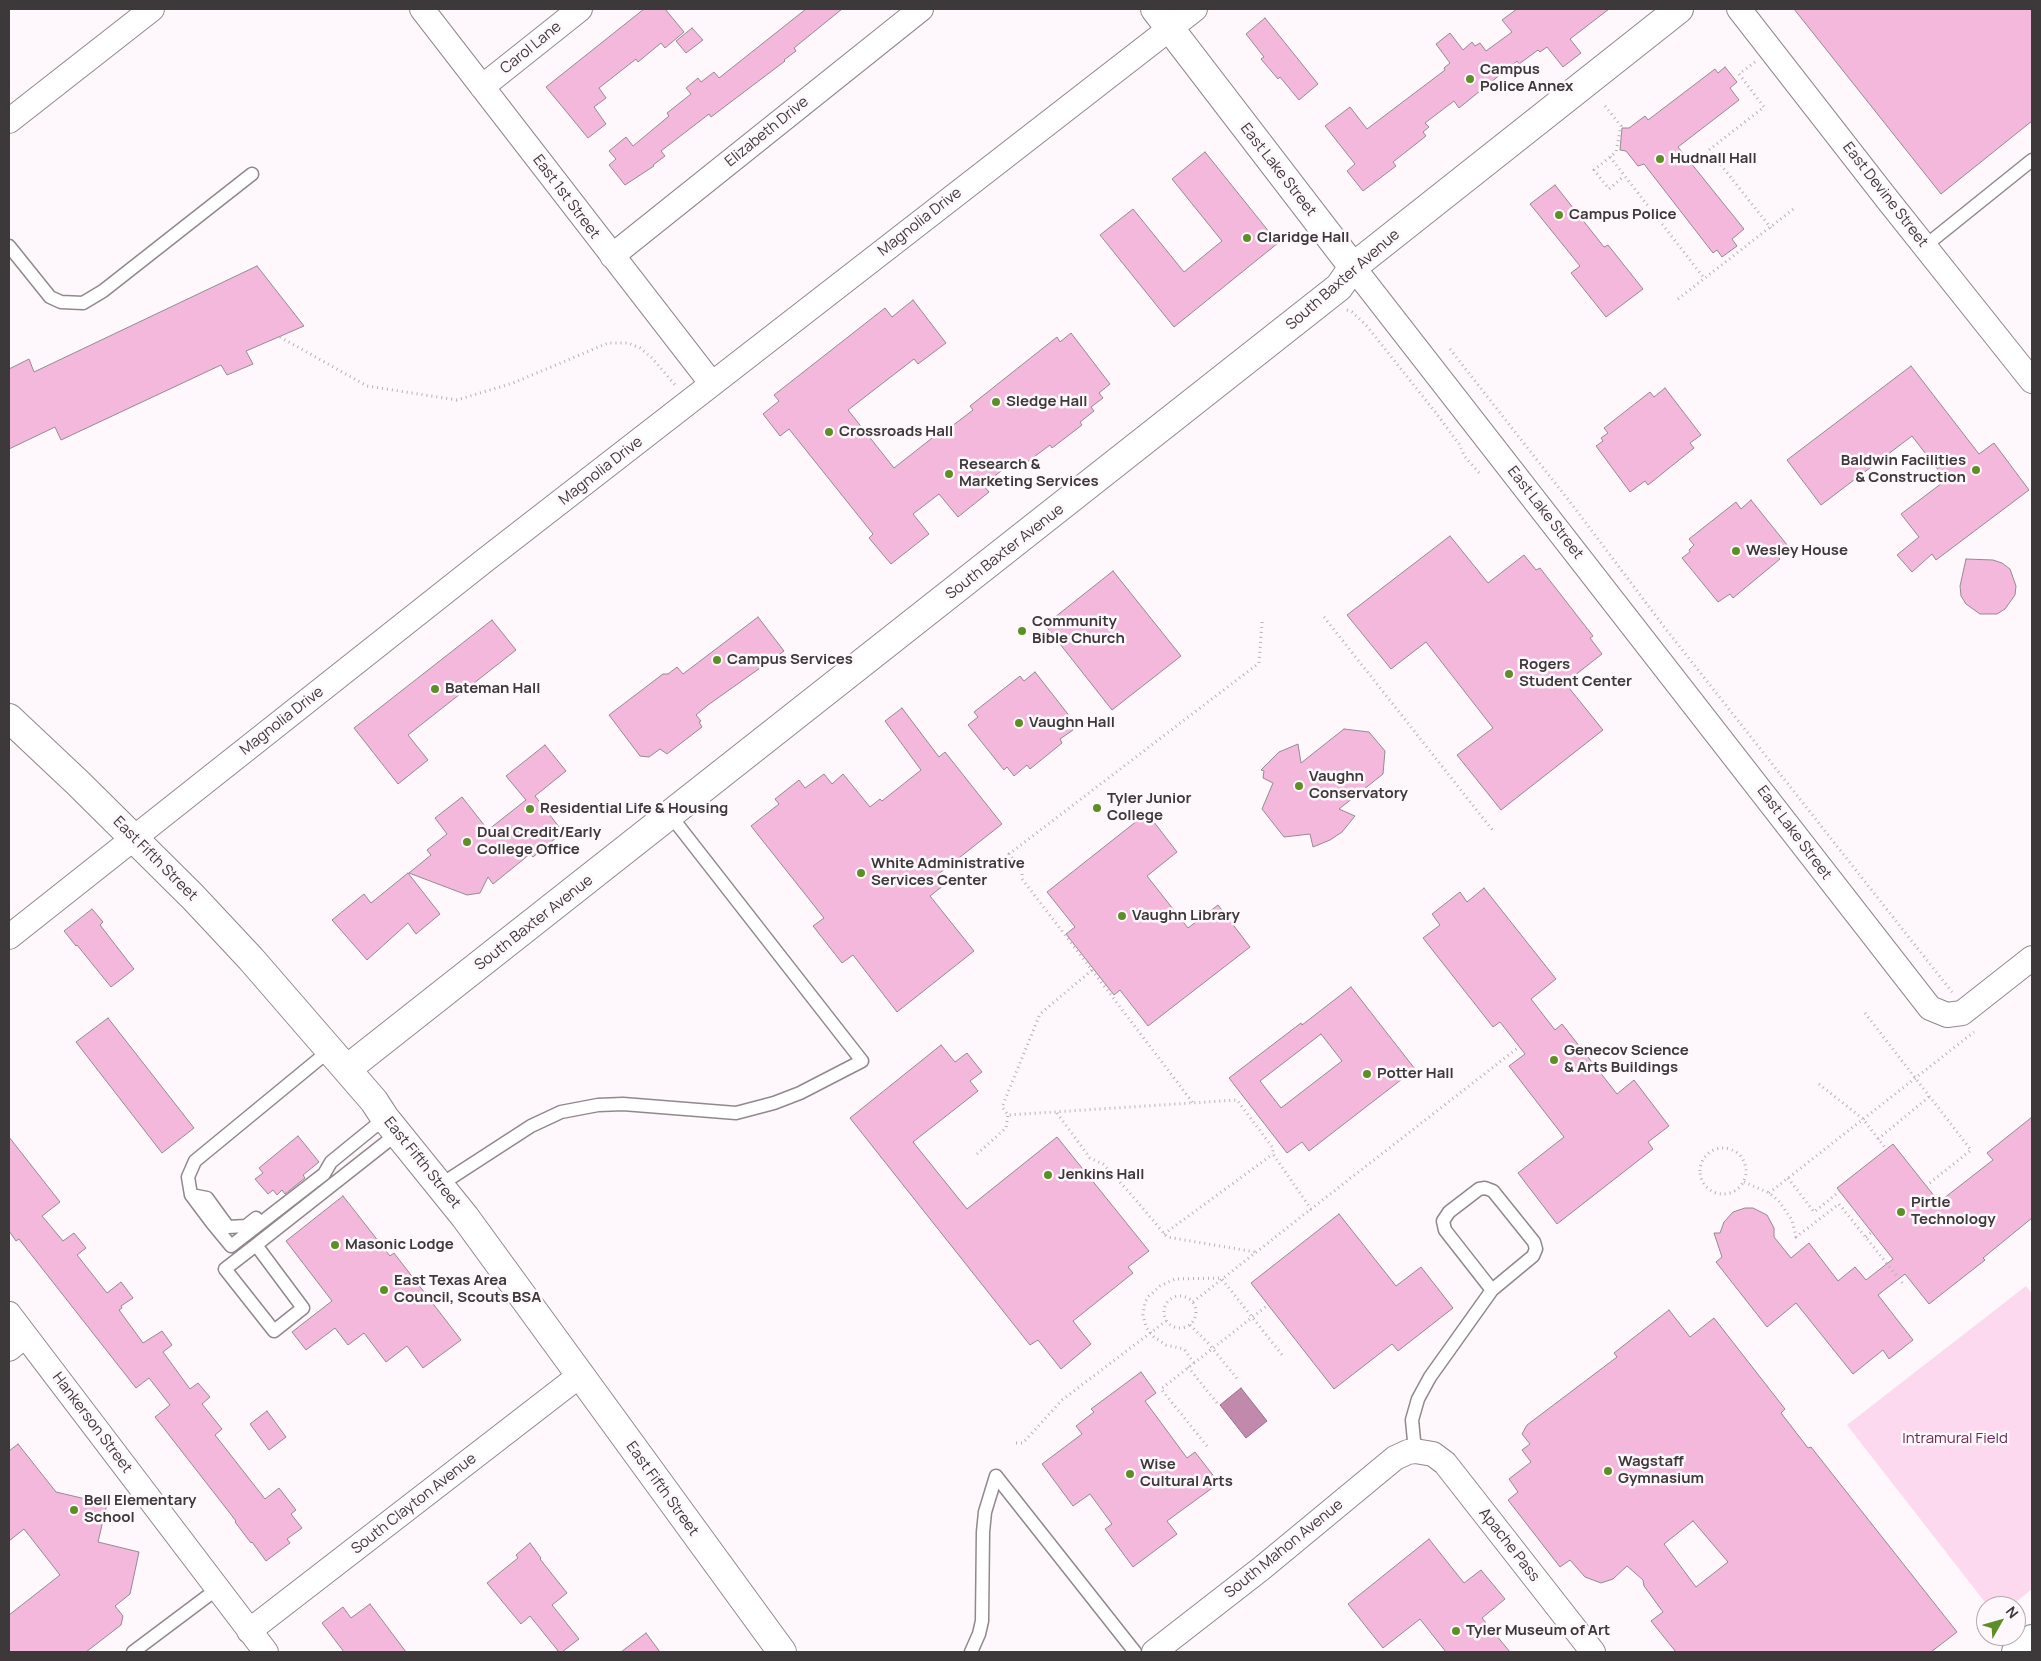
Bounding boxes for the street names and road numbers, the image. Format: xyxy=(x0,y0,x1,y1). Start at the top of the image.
street label: Carol Lane xyxy=(497,18,565,78)
street label: Elizabeth Drive xyxy=(722,93,812,171)
street label: East Lake Street xyxy=(1236,120,1320,220)
street label: East Devine Street xyxy=(1838,139,1932,251)
street label: East 1st Street xyxy=(529,151,603,243)
street label: Magnolia Drive xyxy=(875,184,965,260)
street label: South Baxter Avenue xyxy=(1283,226,1403,334)
street label: Magnolia Drive xyxy=(556,433,646,509)
street label: East Lake Street xyxy=(1503,463,1587,563)
street label: South Baxter Avenue xyxy=(942,500,1068,604)
street label: Magnolia Drive xyxy=(237,683,327,759)
street label: East Lake Street xyxy=(1753,783,1835,883)
street label: East Fifth Street xyxy=(109,813,201,905)
street label: South Baxter Avenue xyxy=(471,871,597,975)
street label: East Fifth Street xyxy=(380,1114,464,1212)
street label: Hankerson Street xyxy=(48,1369,136,1477)
street label: East Fifth Street xyxy=(622,1438,702,1540)
street label: South Clayton Avenue xyxy=(348,1450,480,1558)
street label: South Mahon Avenue xyxy=(1221,1496,1347,1602)
street label: Apache Pass xyxy=(1475,1505,1543,1585)

